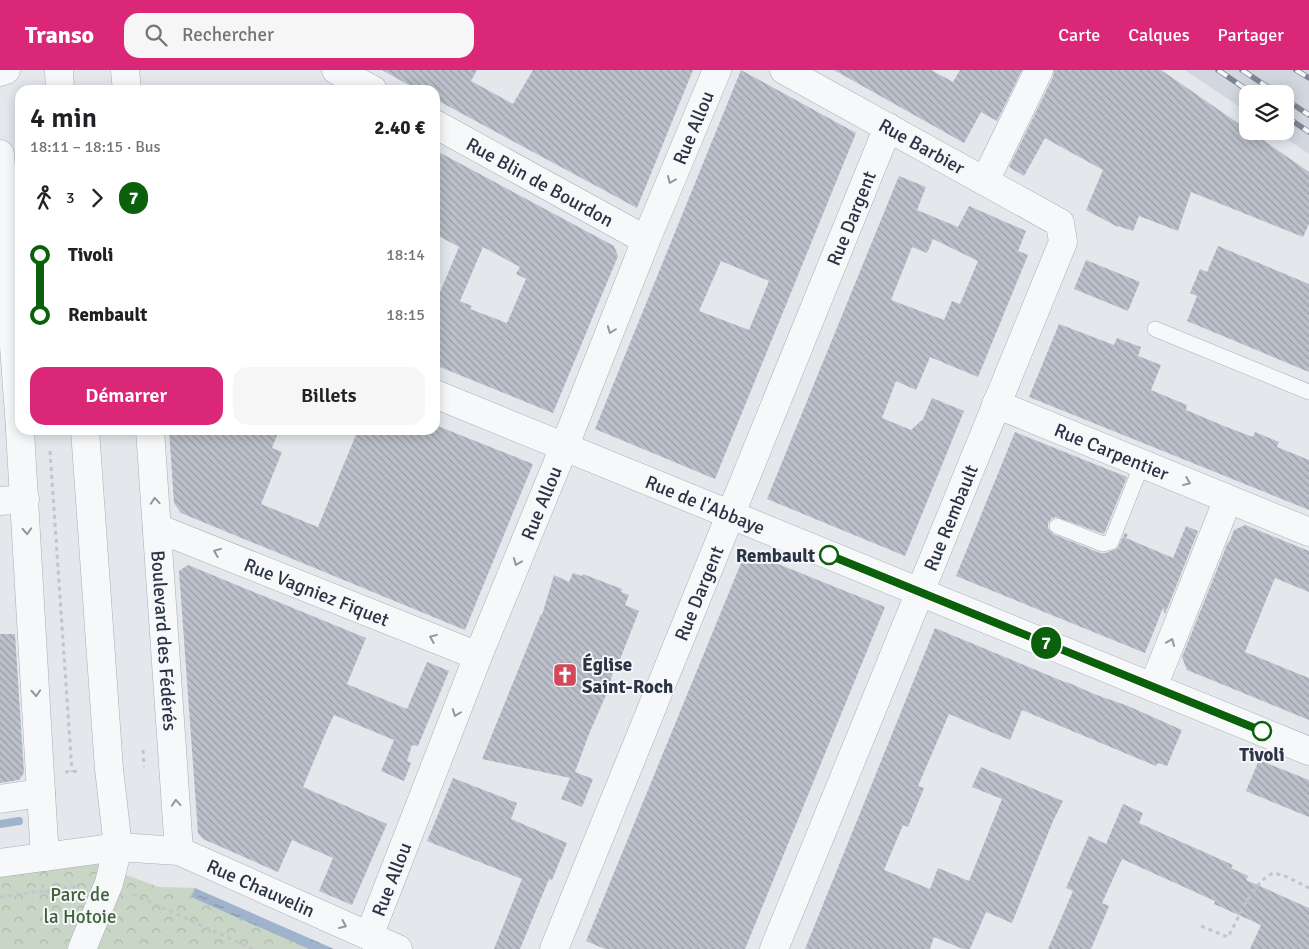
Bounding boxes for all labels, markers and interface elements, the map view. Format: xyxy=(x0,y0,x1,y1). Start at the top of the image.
search box xyxy=(124,13,474,58)
text: Transo xyxy=(25,20,94,50)
icon: search xyxy=(142,21,170,49)
text: Rechercher xyxy=(182,23,274,47)
text: Carte xyxy=(1058,24,1100,46)
text: Calques xyxy=(1128,24,1190,46)
text: Partager xyxy=(1218,24,1284,46)
map controls xyxy=(1239,85,1294,140)
button: layers xyxy=(1239,85,1294,140)
street label: Rue Allou xyxy=(668,88,720,168)
text: 4 min xyxy=(30,101,97,135)
street label: Rue Barbier xyxy=(874,113,969,180)
text: 2.40 € xyxy=(374,116,425,140)
street label: Rue Blin de Bourdon xyxy=(462,133,618,233)
text: 18:11 – 18:15 · Bus xyxy=(30,137,161,157)
street label: Rue Dargent xyxy=(822,167,882,269)
one-way arrow xyxy=(667,175,678,184)
icon: walk xyxy=(30,184,58,212)
icon: forward xyxy=(83,184,111,212)
text: 7 xyxy=(129,187,138,209)
text: 3 xyxy=(66,188,75,208)
text: Tivoli xyxy=(68,243,113,267)
text: 18:14 xyxy=(386,245,425,265)
text: Rembault xyxy=(68,303,147,327)
text: 18:15 xyxy=(386,305,425,325)
one-way arrow xyxy=(607,325,617,334)
button: Démarrer xyxy=(30,367,223,425)
button: Billets xyxy=(233,367,425,425)
street label: Rue Carpentier xyxy=(1051,418,1172,486)
street label: Rue Rembault xyxy=(919,461,984,575)
street label: Rue Allou xyxy=(516,463,568,544)
street label: Rue de l'Abbaye xyxy=(642,470,768,540)
one-way arrow xyxy=(1182,476,1191,487)
one-way arrow xyxy=(150,497,161,505)
one-way arrow xyxy=(22,528,32,535)
street label: Rue Dargent xyxy=(669,542,730,645)
place label: Rembault xyxy=(736,544,815,568)
marker: Rembault xyxy=(819,545,839,565)
one-way arrow xyxy=(213,547,222,558)
street label: Boulevard des Fédérés xyxy=(145,550,182,732)
street label: Rue Vagniez Fiquet xyxy=(240,553,393,632)
one-way arrow xyxy=(513,557,524,566)
line badge: 7 xyxy=(1030,627,1062,659)
text: 7 xyxy=(1041,632,1051,654)
one-way arrow xyxy=(429,634,438,644)
one-way arrow xyxy=(1164,638,1175,647)
place label: Église Saint-Roch xyxy=(582,653,673,699)
church icon: Église Saint-Roch xyxy=(552,662,578,688)
one-way arrow xyxy=(31,690,42,698)
one-way arrow xyxy=(452,708,462,717)
marker: Tivoli xyxy=(1252,721,1272,741)
place label: Tivoli xyxy=(1239,743,1285,767)
one-way arrow xyxy=(170,798,181,806)
street label: Rue Allou xyxy=(367,839,417,920)
street label: Rue Chauvelin xyxy=(203,854,318,923)
park label: Parc de la Hotoie xyxy=(44,883,116,929)
one-way arrow xyxy=(338,918,347,929)

